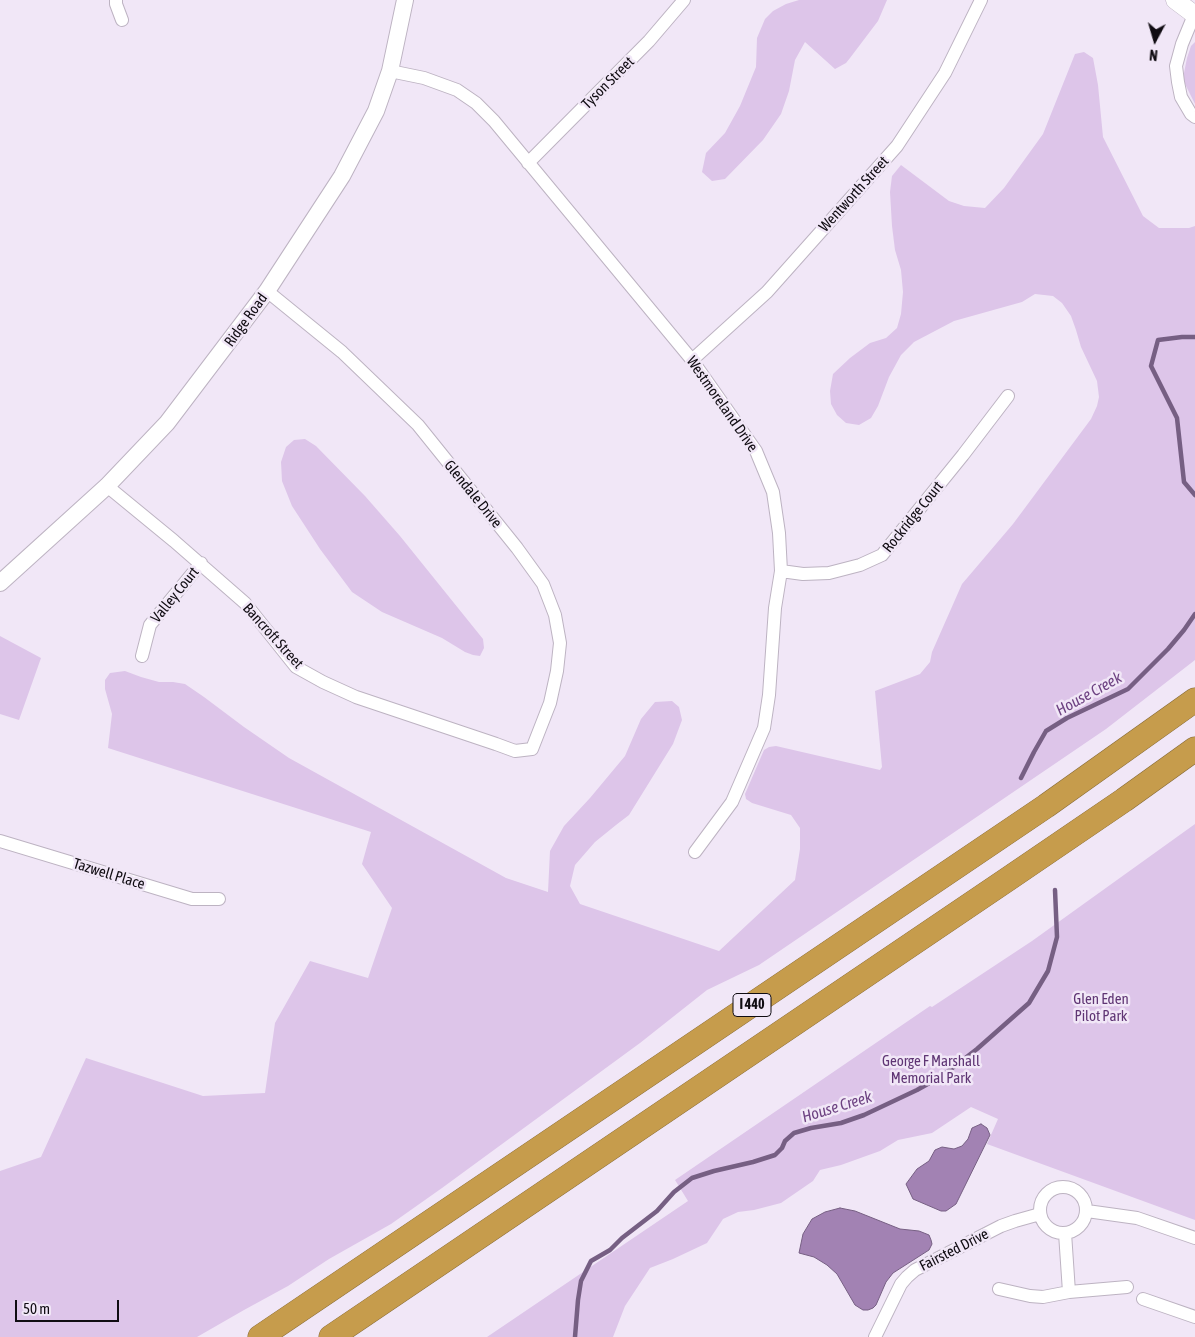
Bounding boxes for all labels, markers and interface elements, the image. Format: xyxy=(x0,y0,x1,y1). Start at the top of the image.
north arrow xyxy=(1130,15,1180,65)
text: N xyxy=(1148,47,1158,63)
street label: Tyson Street xyxy=(578,53,638,113)
street label: Wentworth Street xyxy=(815,152,893,236)
street label: Ridge Road xyxy=(221,290,271,350)
street label: Westmoreland Drive xyxy=(682,353,762,455)
street label: Glendale Drive xyxy=(440,457,506,531)
street label: Rockridge Court xyxy=(879,478,947,556)
street label: Valley Court xyxy=(147,564,203,626)
street label: Bancroft Street xyxy=(239,600,307,672)
water label: House Creek xyxy=(1053,668,1125,720)
street label: Tazwell Place xyxy=(71,855,147,893)
park label: Glen Eden Pilot Park xyxy=(1073,990,1129,1025)
road number: I 440 xyxy=(733,994,771,1016)
park label: George F Marshall Memorial Park xyxy=(882,1052,980,1087)
water label: House Creek xyxy=(800,1087,874,1127)
street label: Fairsted Drive xyxy=(916,1225,992,1275)
scale bar xyxy=(18,1290,121,1322)
text: 50 m xyxy=(23,1300,50,1317)

